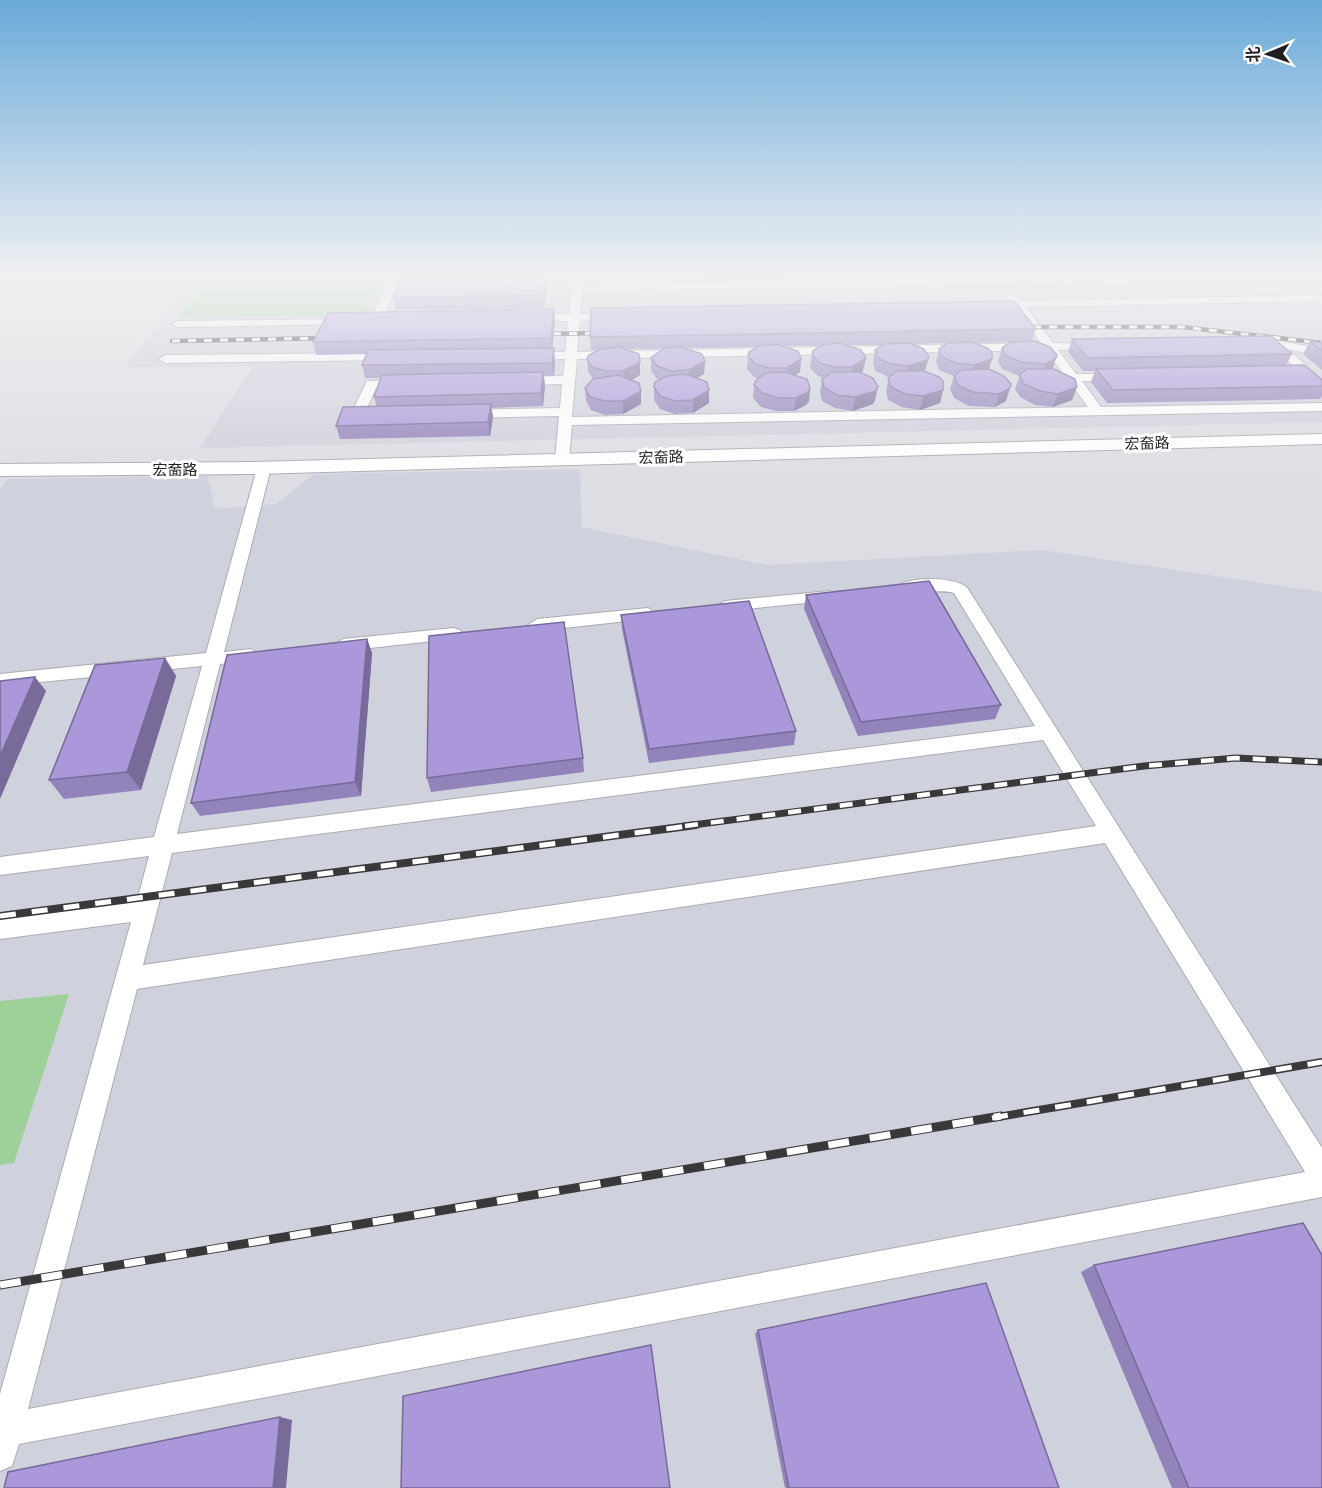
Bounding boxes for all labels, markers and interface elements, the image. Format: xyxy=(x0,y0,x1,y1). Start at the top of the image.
north arrow xyxy=(1238,24,1298,84)
text: 北 xyxy=(1244,46,1262,63)
street label: 宏奤路 xyxy=(1124,434,1170,452)
street label: 宏奤路 xyxy=(638,448,684,466)
street label: 宏奤路 xyxy=(152,461,198,478)

